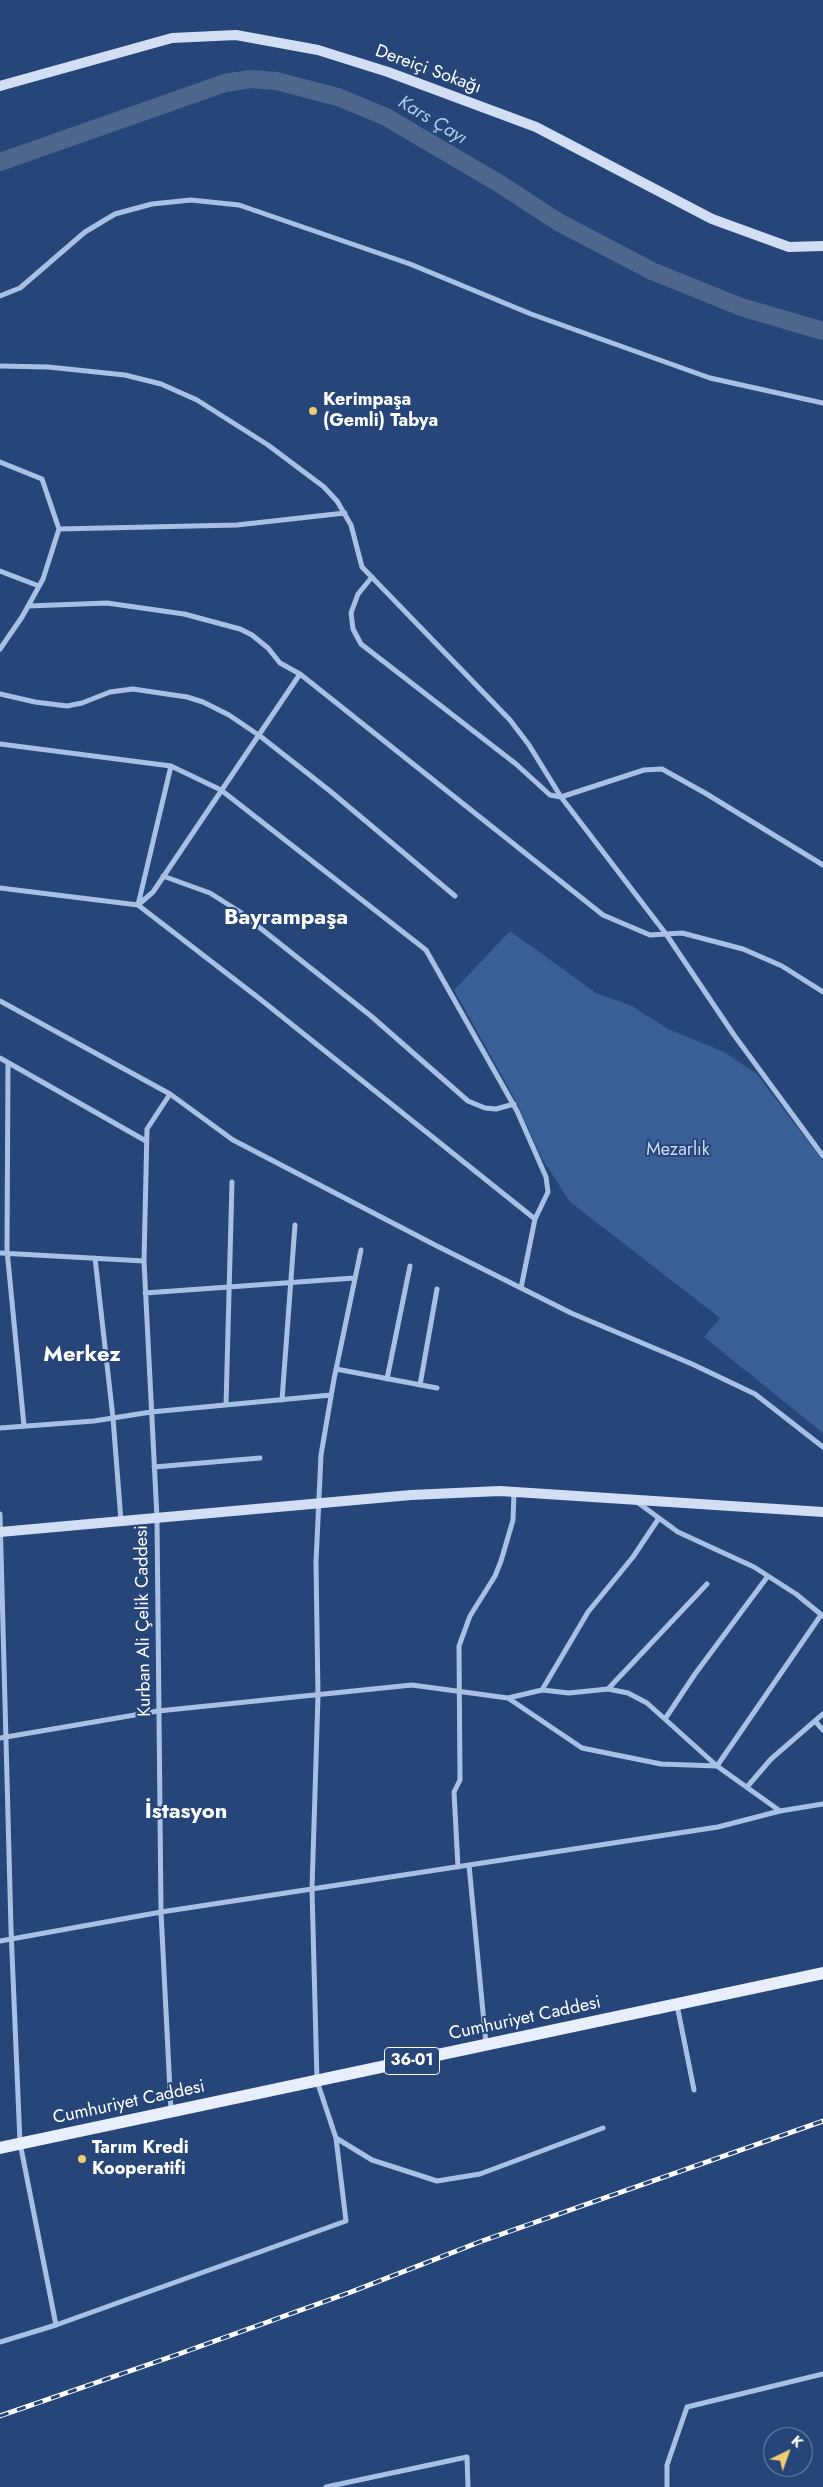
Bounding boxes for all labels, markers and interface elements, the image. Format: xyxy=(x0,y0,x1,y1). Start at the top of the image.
street label: Dereiçi Sokağı xyxy=(372,41,484,99)
water label: Kars Çayı xyxy=(393,92,471,150)
place label: Kerimpaşa (Gemli) Tabya xyxy=(323,390,438,432)
marker: Kerimpaşa (Gemli) Tabya xyxy=(307,405,319,417)
district label: Bayrampaşa xyxy=(224,906,348,932)
park label: Mezarlık xyxy=(646,1140,710,1162)
district label: Merkez xyxy=(43,1343,121,1369)
street label: Kurban Ali Çelik Caddesi xyxy=(132,1525,156,1717)
district label: İstasyon xyxy=(145,1800,227,1826)
street label: Cumhuriyet Caddesi xyxy=(447,1992,603,2046)
road number: 36-01 xyxy=(384,2048,440,2074)
street label: Cumhuriyet Caddesi xyxy=(51,2076,207,2130)
place label: Tarım Kredi Kooperatifi xyxy=(92,2138,189,2180)
marker: Tarım Kredi Kooperatifi xyxy=(76,2153,88,2165)
north arrow xyxy=(763,2427,813,2477)
text: K xyxy=(787,2431,808,2452)

